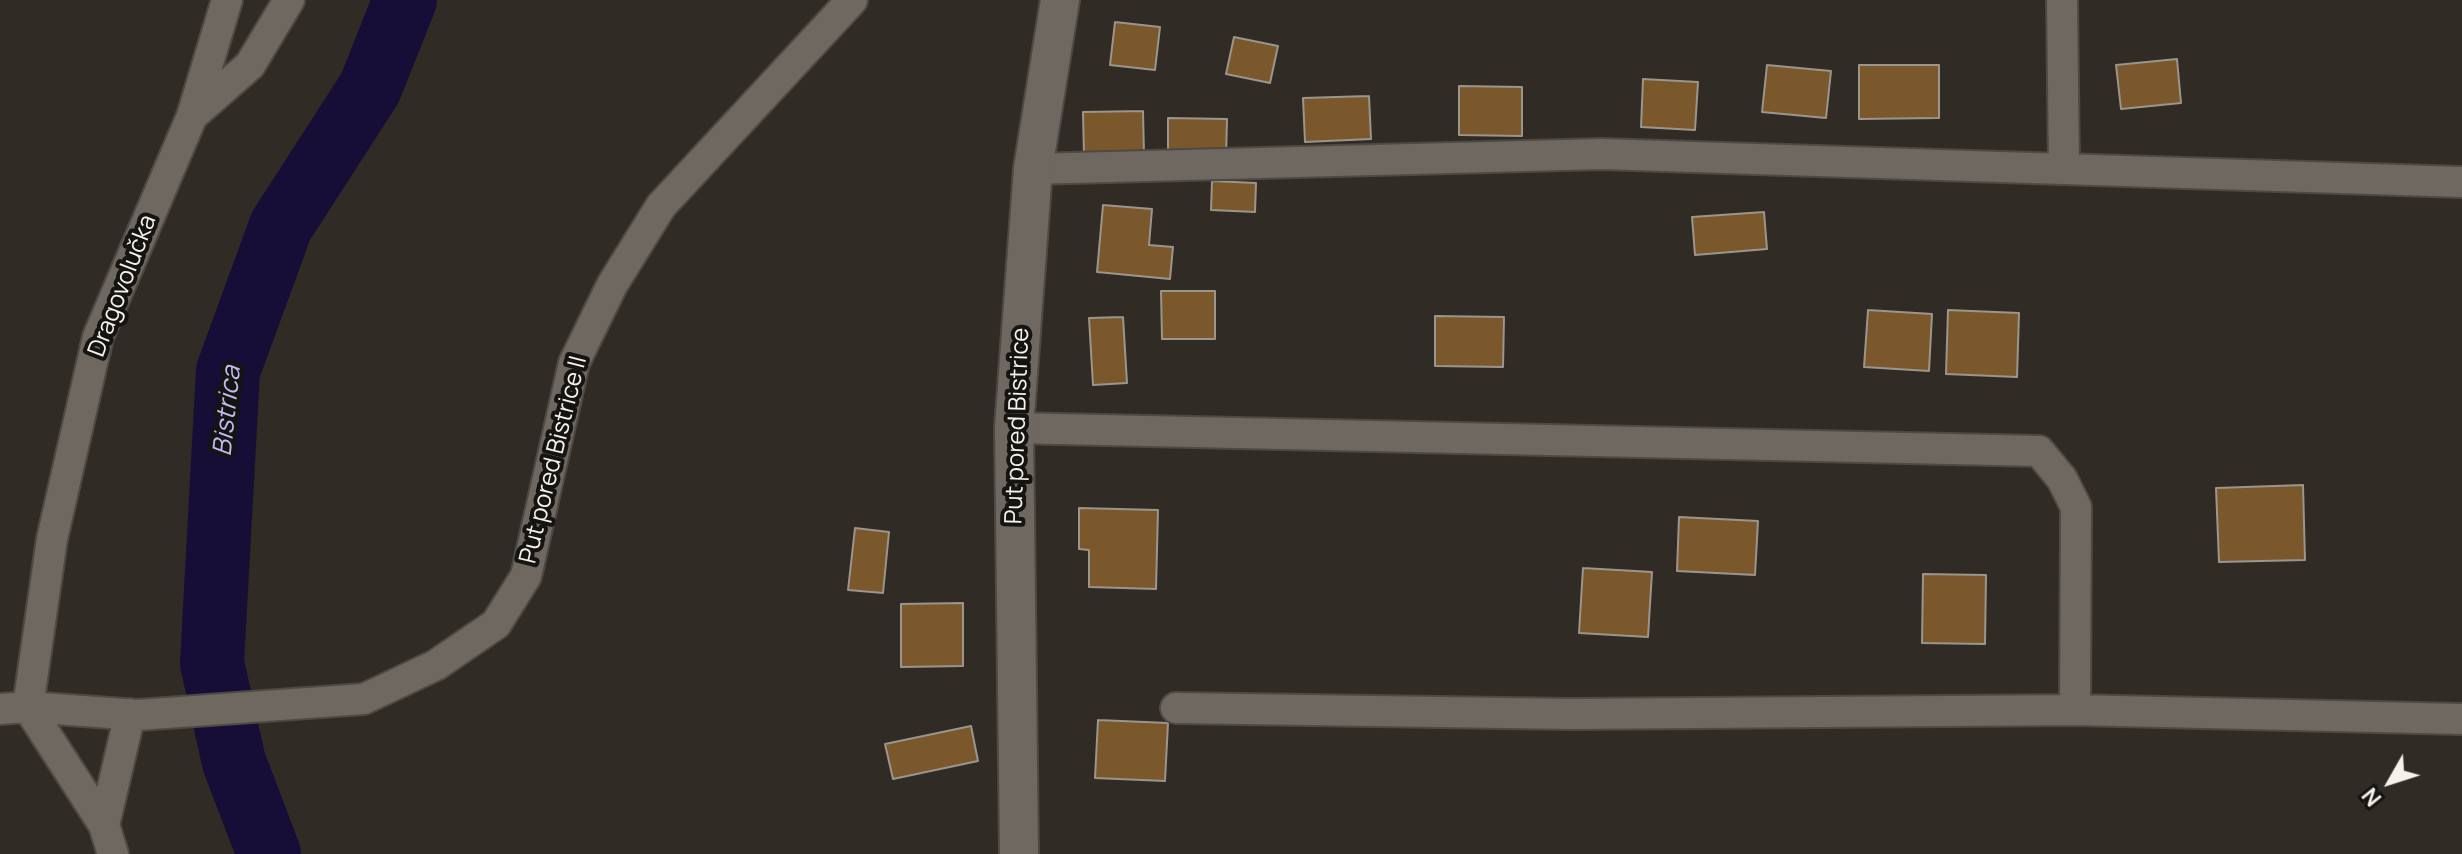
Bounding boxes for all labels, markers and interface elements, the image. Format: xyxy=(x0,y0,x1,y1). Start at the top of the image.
street label: Dragovolučka xyxy=(83,211,163,361)
street label: Put pored Bistrice xyxy=(1000,327,1036,525)
street label: Put pored Bistrice II xyxy=(514,353,594,567)
water label: Bistrica xyxy=(208,364,248,458)
north arrow xyxy=(2350,742,2430,822)
text: N xyxy=(2355,782,2388,813)

